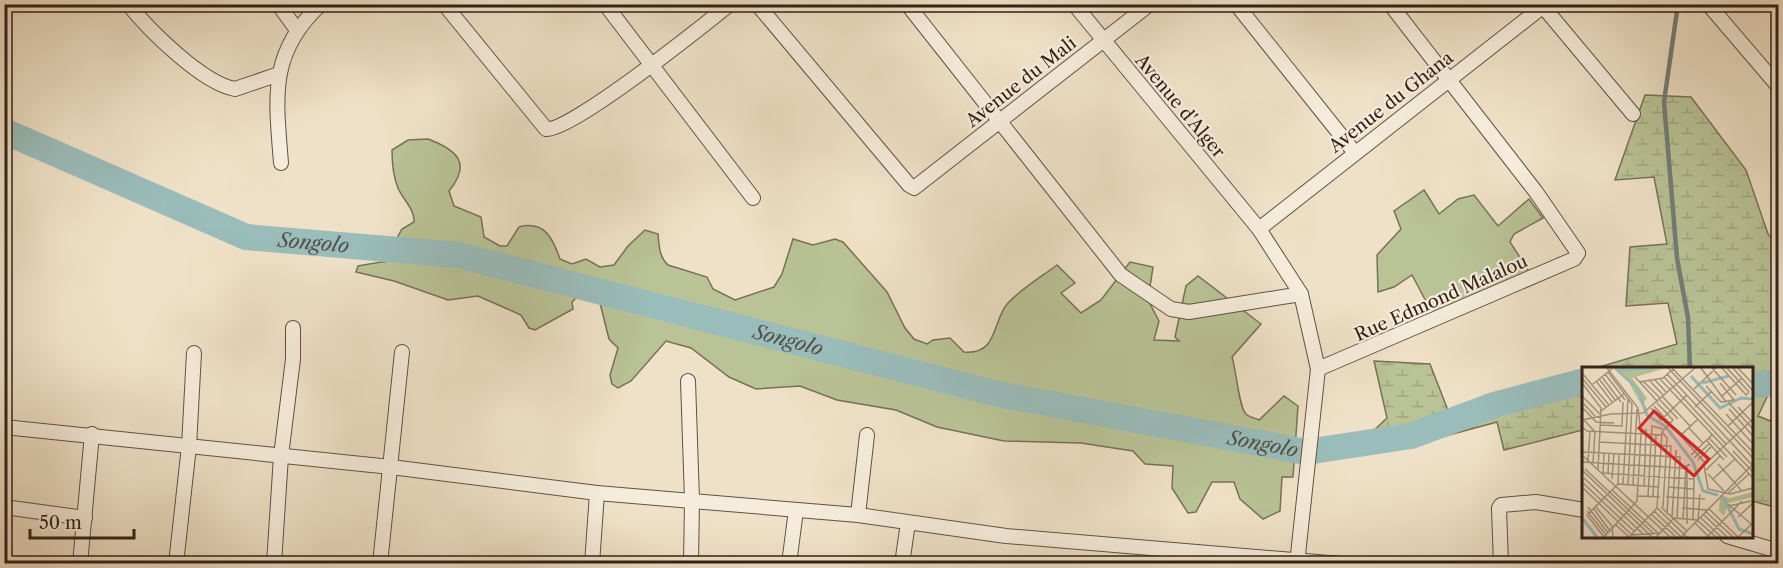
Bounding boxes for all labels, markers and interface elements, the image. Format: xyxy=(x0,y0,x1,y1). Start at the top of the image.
street label: Avenue du Mali xyxy=(961,32,1081,133)
street label: Avenue du Ghana xyxy=(1324,46,1458,158)
street label: Avenue d'Alger xyxy=(1130,49,1230,163)
water label: Songolo xyxy=(276,228,350,258)
street label: Rue Edmond Malalou xyxy=(1351,250,1531,346)
water label: Songolo xyxy=(750,319,826,361)
inset map xyxy=(1582,367,1753,538)
water label: Songolo xyxy=(1225,425,1300,462)
scale bar xyxy=(30,502,134,540)
text: 50 m xyxy=(39,512,82,534)

